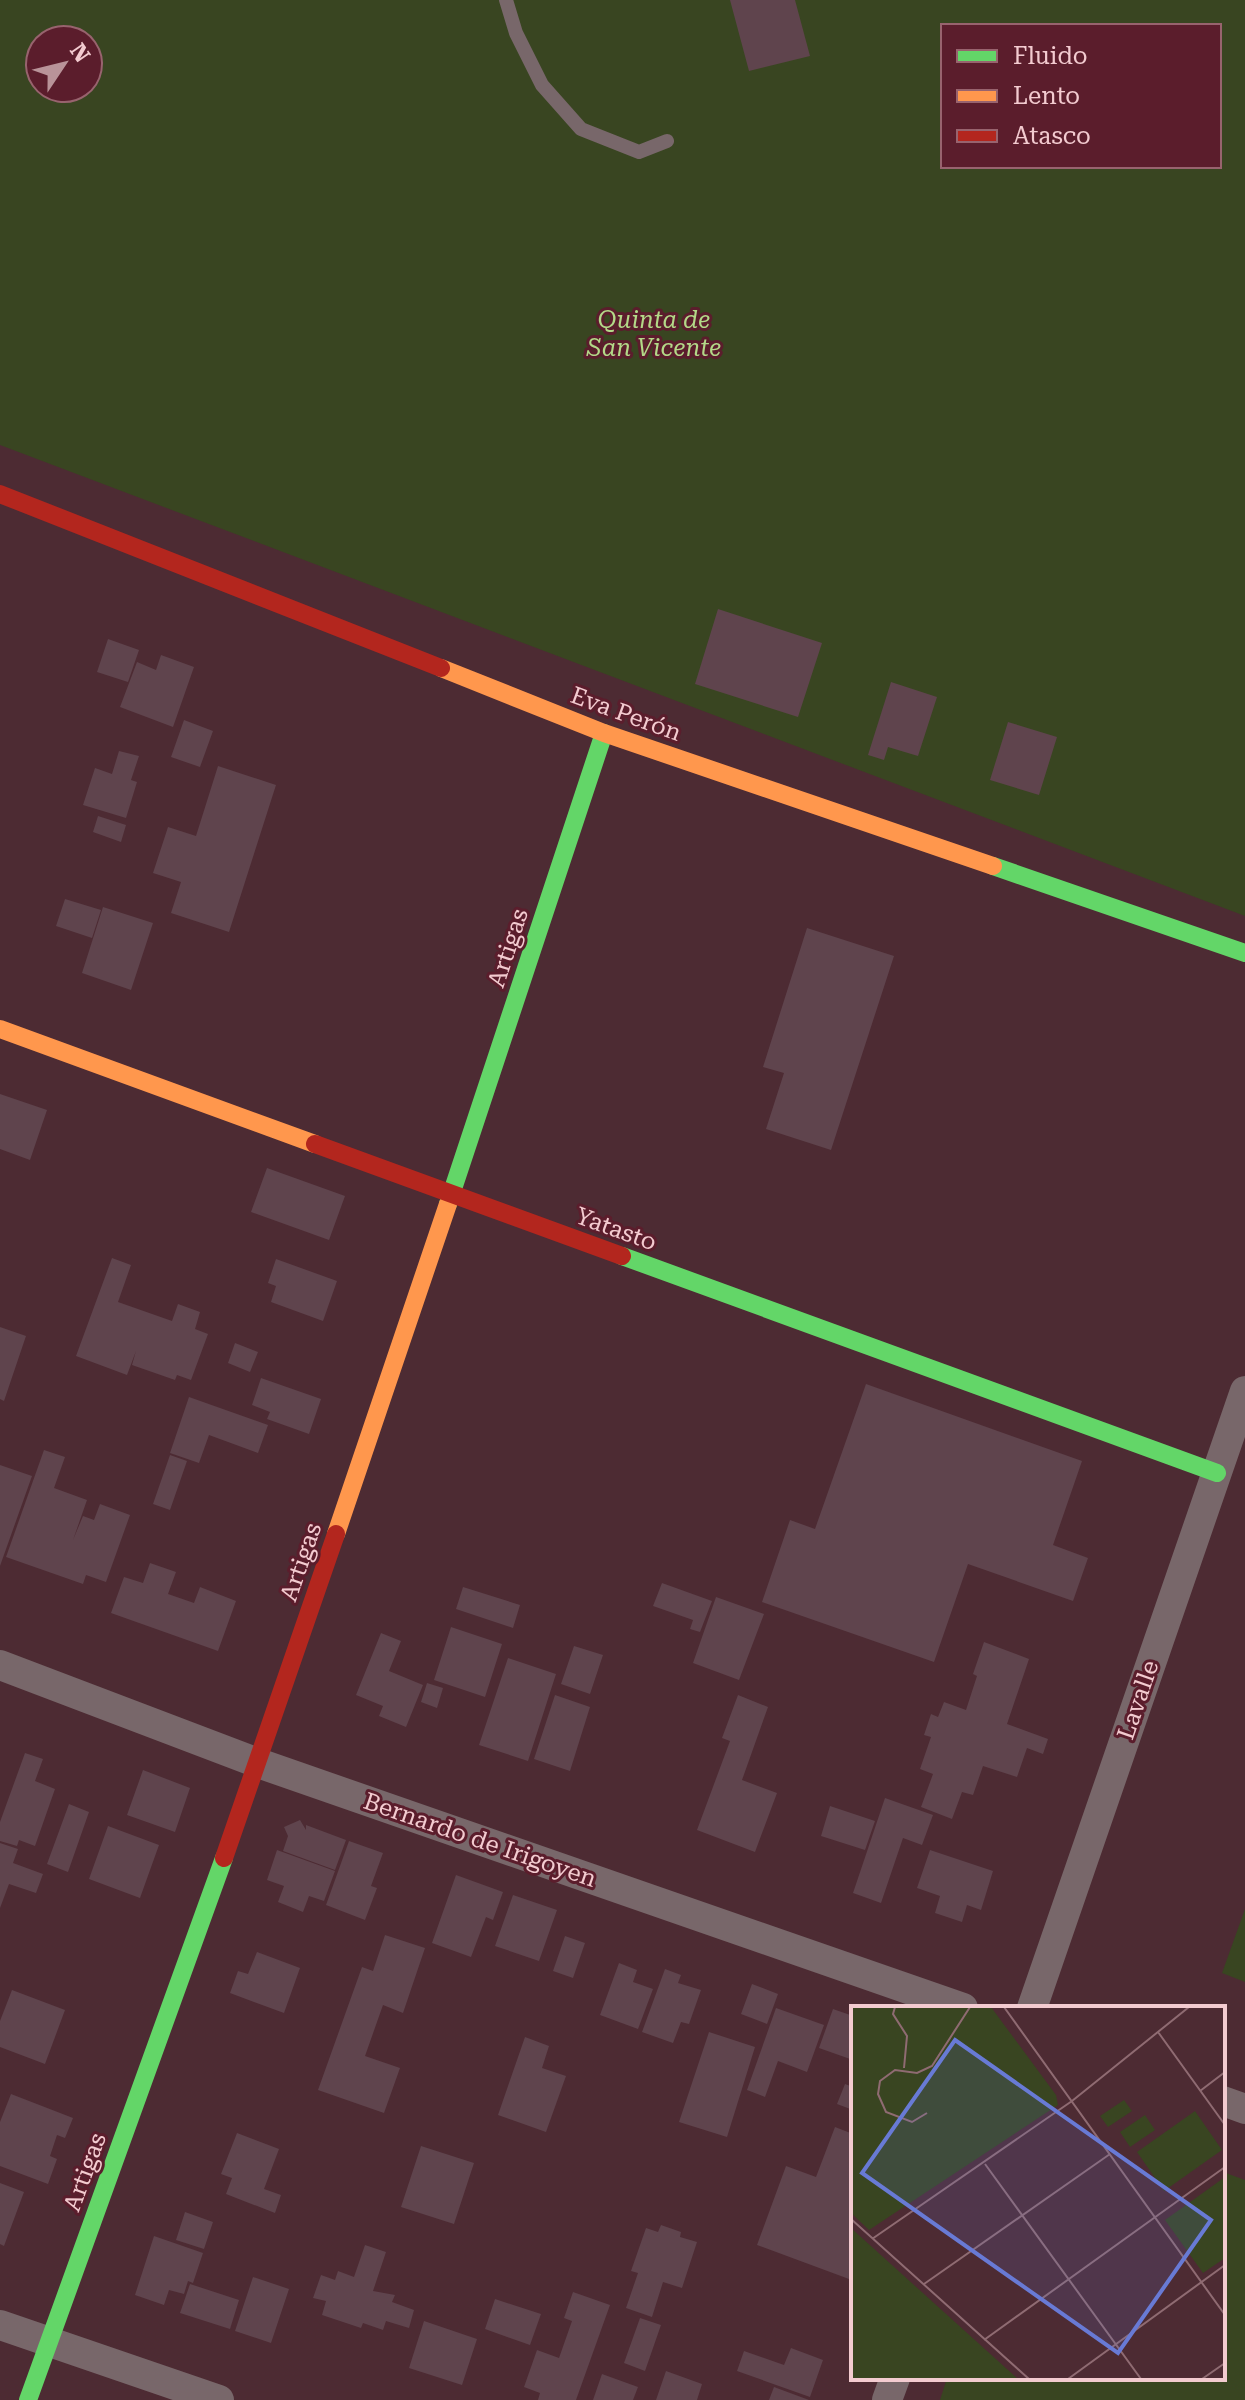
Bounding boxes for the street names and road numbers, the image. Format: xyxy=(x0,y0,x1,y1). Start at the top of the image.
street label: Eva Perón xyxy=(567,681,685,747)
street label: Artigas xyxy=(482,905,534,991)
street label: Yatasto xyxy=(572,1201,660,1257)
street label: Artigas xyxy=(275,1519,327,1605)
street label: Lavalle xyxy=(1111,1657,1165,1743)
street label: Bernardo de Irigoyen xyxy=(360,1787,600,1893)
street label: Artigas xyxy=(58,2129,112,2215)

